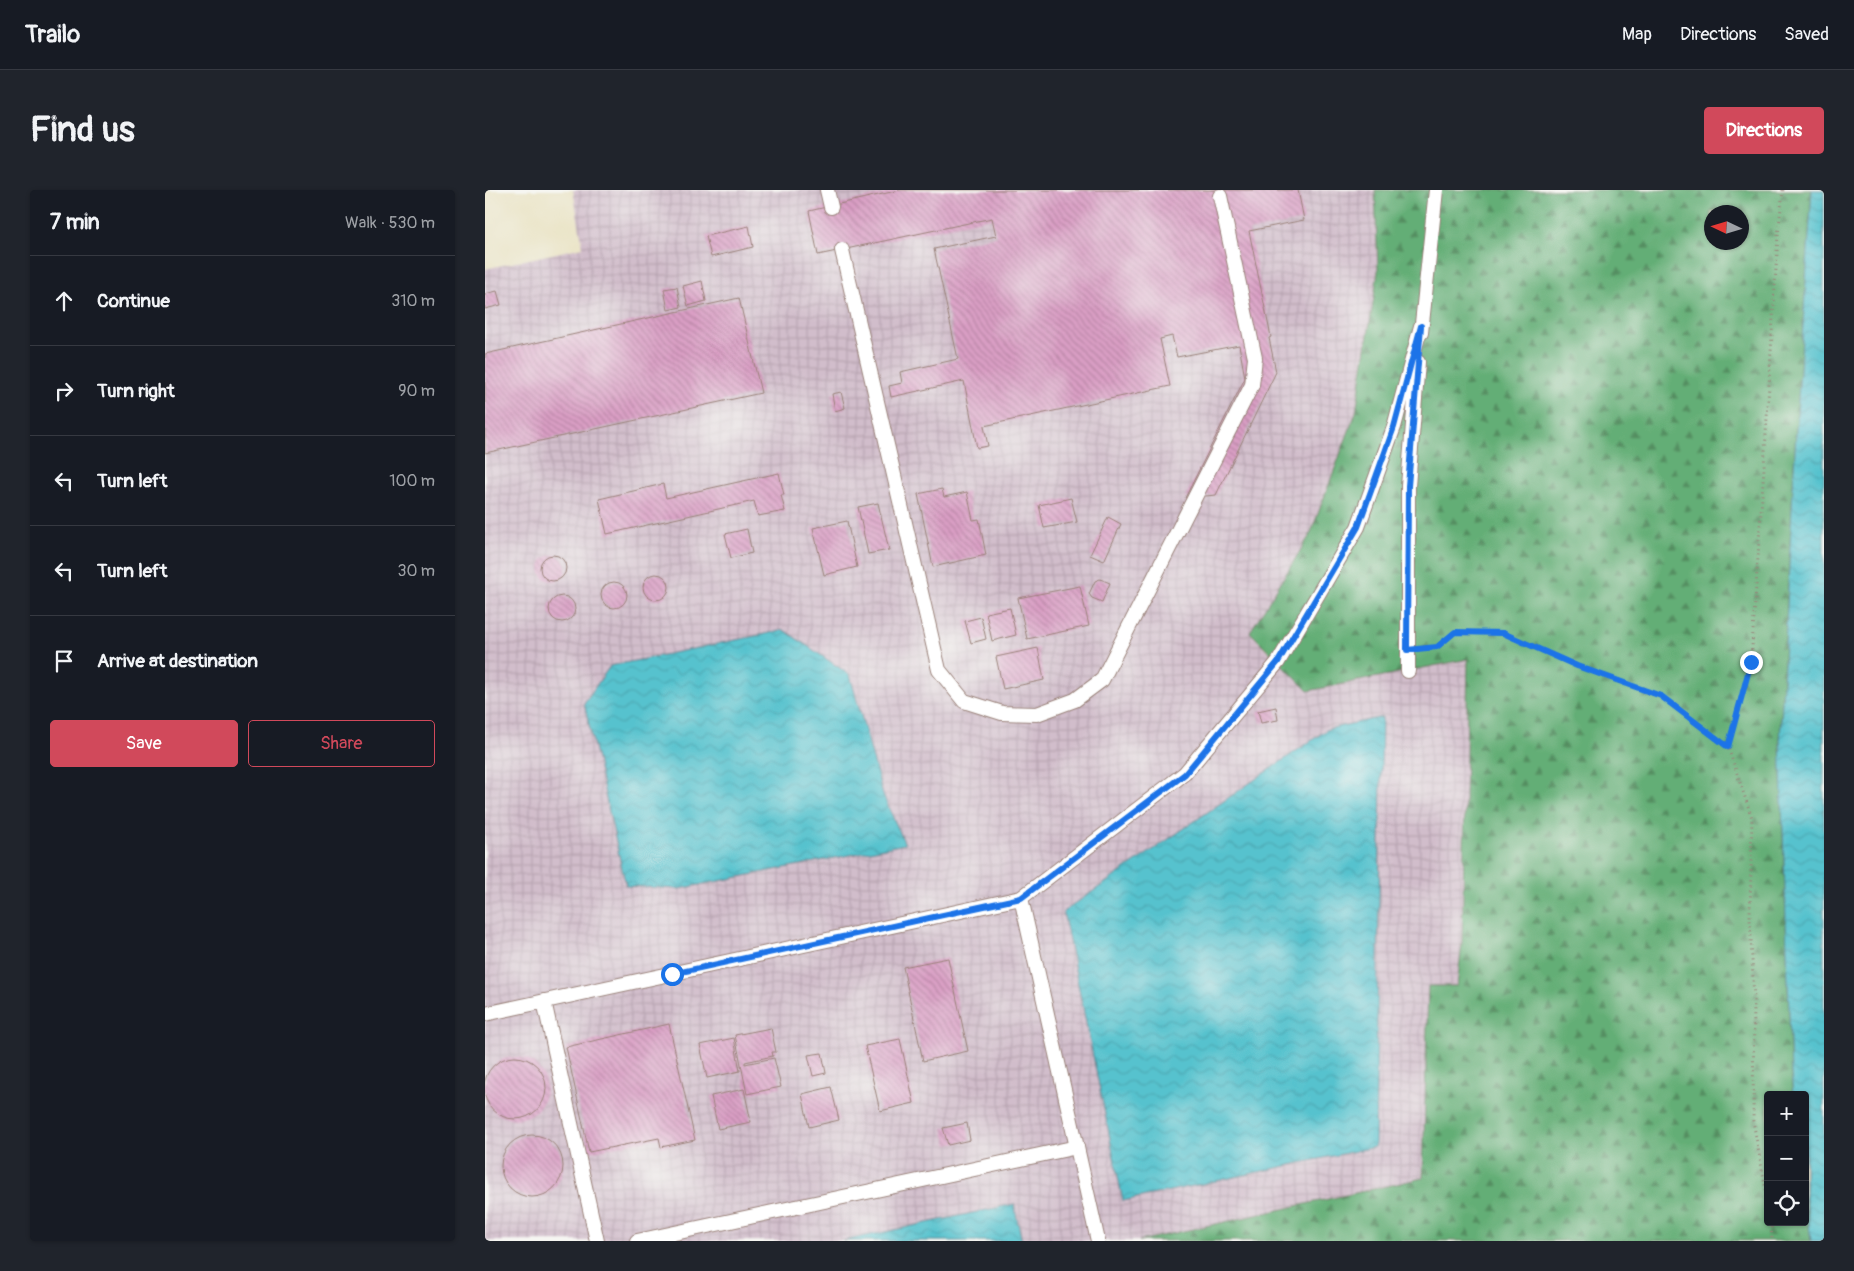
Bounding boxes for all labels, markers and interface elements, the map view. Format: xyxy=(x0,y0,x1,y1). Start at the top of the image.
text: Trailo xyxy=(25,20,80,49)
text: Map xyxy=(1622,23,1652,46)
text: Directions xyxy=(1680,23,1756,46)
text: Saved xyxy=(1784,23,1829,46)
button: Directions xyxy=(1704,107,1824,154)
text: Find us xyxy=(30,108,135,152)
north arrow xyxy=(1704,205,1749,250)
text: 7 min xyxy=(50,209,100,236)
text: Walk · 530 m xyxy=(345,213,435,233)
icon: ahead xyxy=(50,287,78,315)
text: Continue xyxy=(97,289,170,313)
text: 310 m xyxy=(391,291,435,311)
icon: right xyxy=(50,377,78,405)
text: Turn right xyxy=(97,379,175,403)
text: 90 m xyxy=(398,381,435,401)
icon: left xyxy=(50,467,78,495)
text: Turn left xyxy=(97,469,167,493)
text: 100 m xyxy=(389,471,435,491)
icon: left xyxy=(50,557,78,585)
text: Turn left xyxy=(97,559,167,583)
text: 30 m xyxy=(397,561,435,581)
icon: arrive xyxy=(50,647,78,675)
text: Arrive at destination xyxy=(97,649,258,673)
route end xyxy=(1740,651,1763,674)
button: Save xyxy=(50,720,238,767)
button: Share xyxy=(248,720,435,767)
route start xyxy=(661,963,684,986)
map controls xyxy=(1764,1091,1809,1226)
button: + xyxy=(1764,1091,1809,1136)
button: − xyxy=(1764,1136,1809,1181)
button: locate xyxy=(1764,1181,1809,1226)

